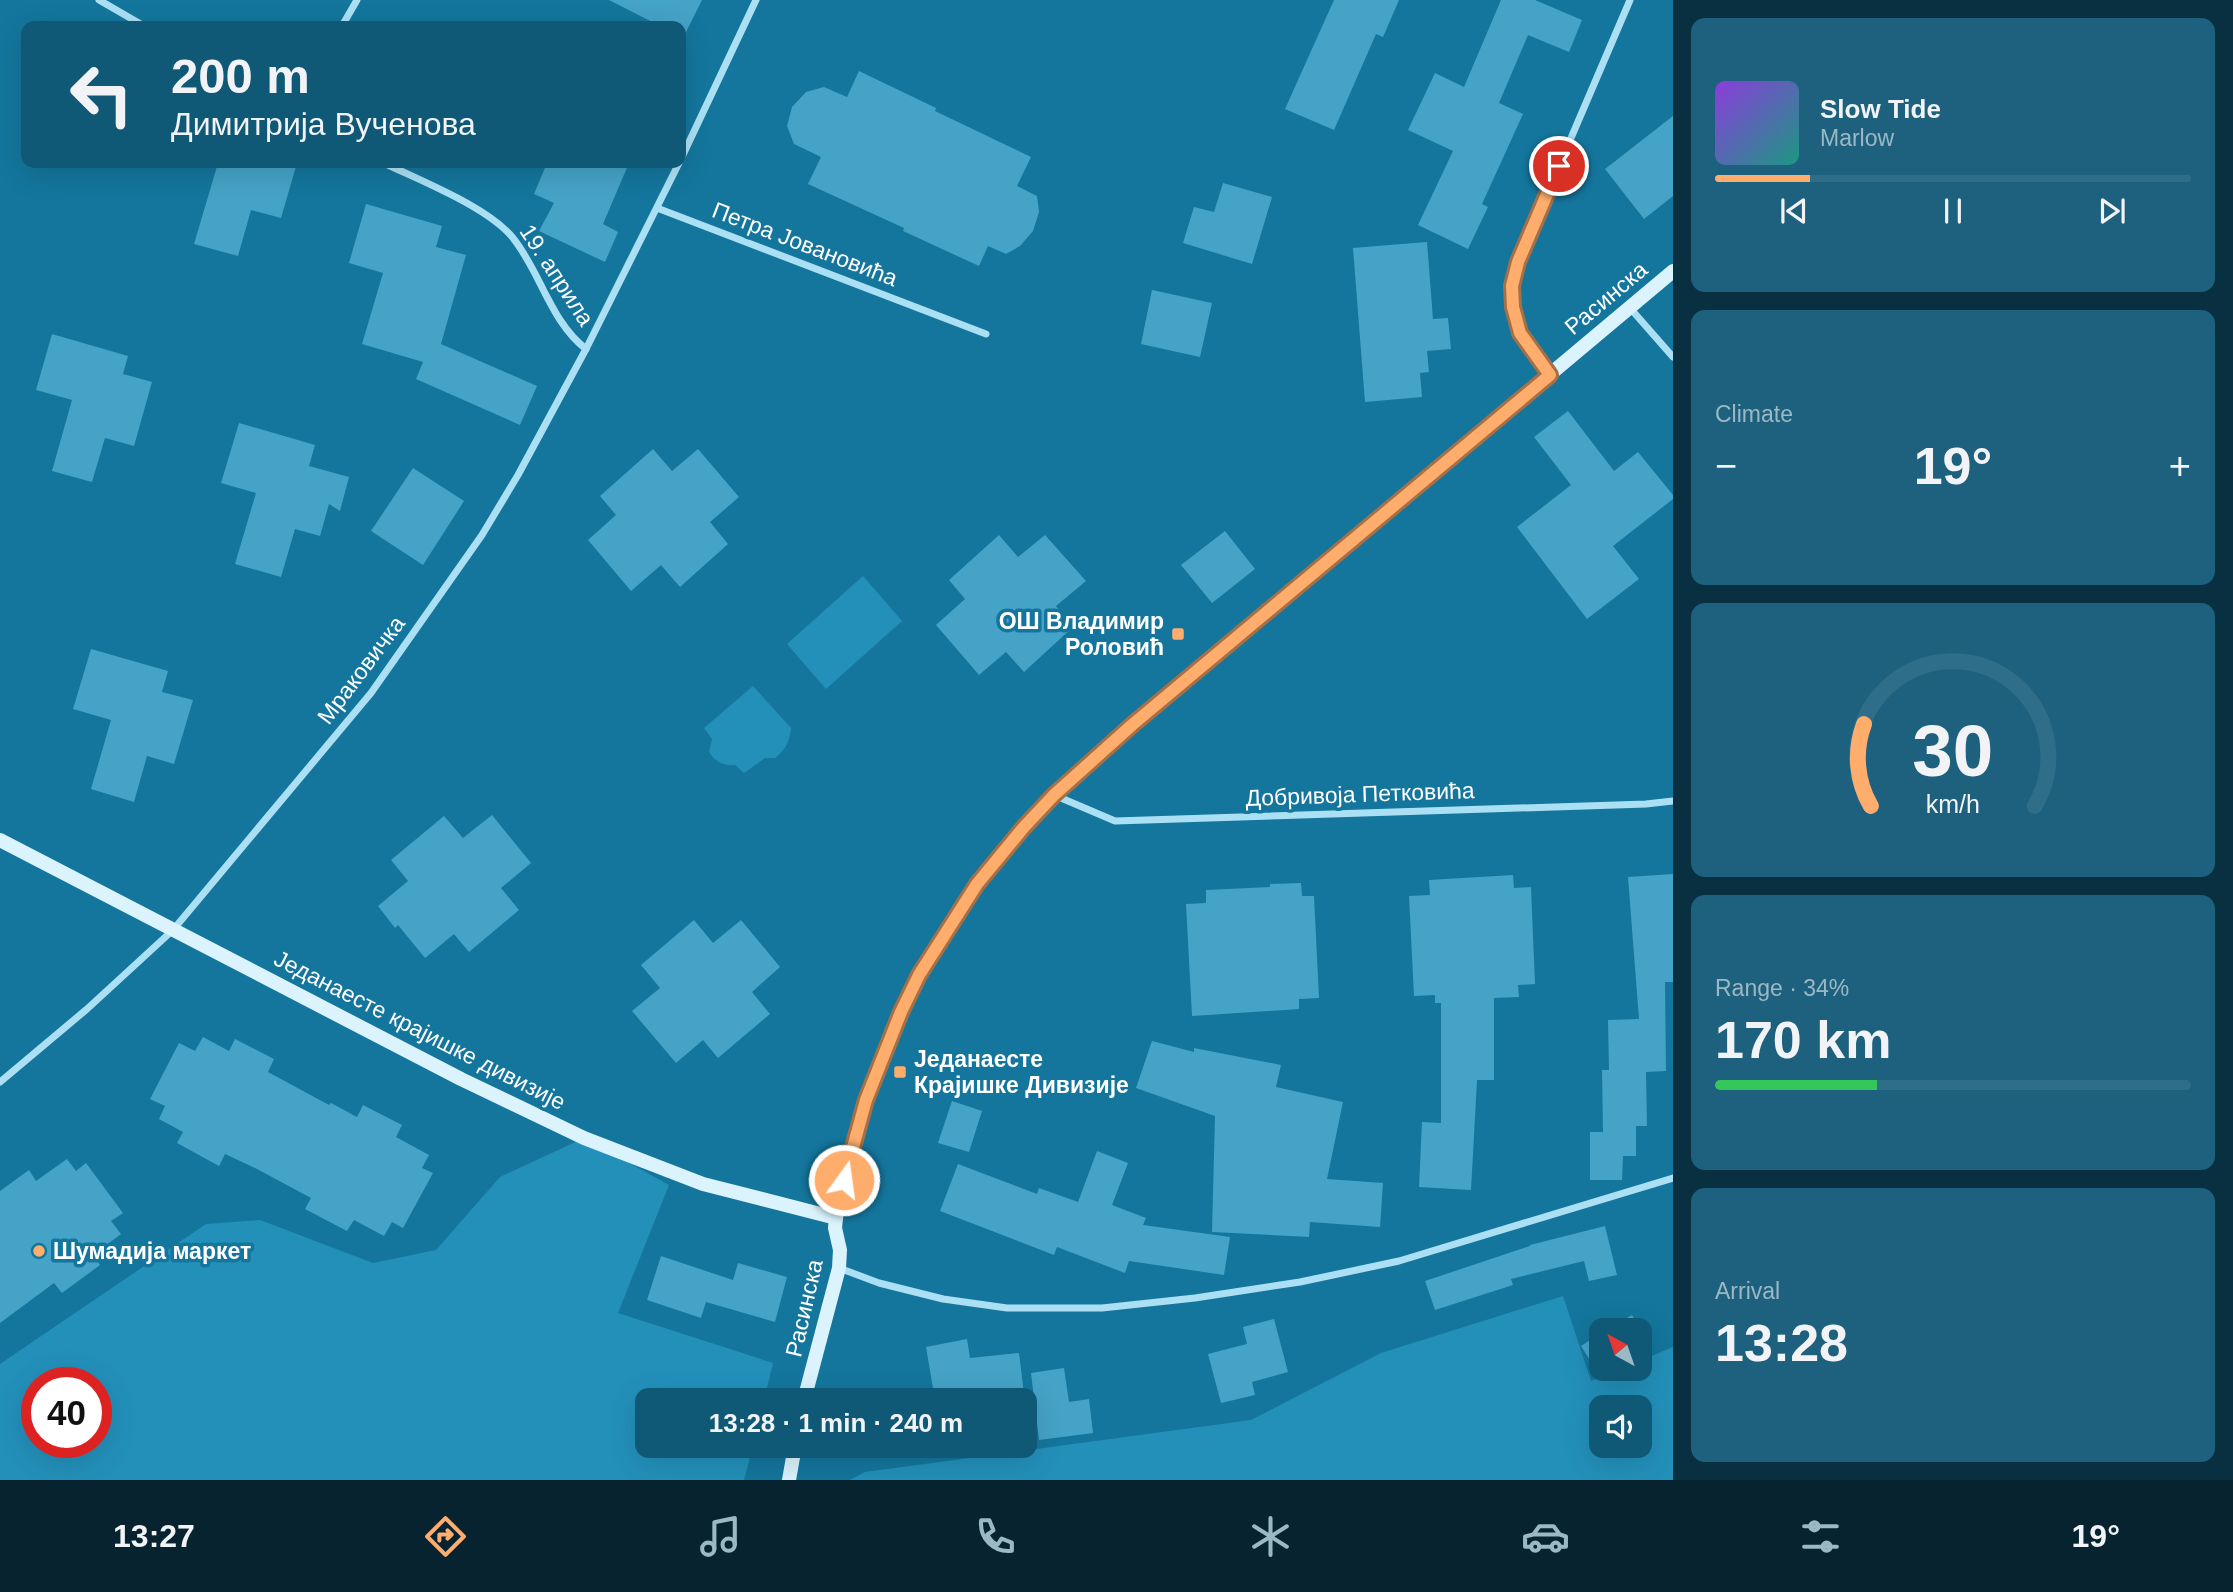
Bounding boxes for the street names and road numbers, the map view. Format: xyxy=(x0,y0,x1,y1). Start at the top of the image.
street label: Петра Јовановића xyxy=(709,197,901,291)
street label: 19. априла xyxy=(515,219,599,331)
street label: Расинска xyxy=(1560,256,1653,340)
street label: Мраковичка xyxy=(312,611,410,729)
street label: Добривоја Петковића xyxy=(1245,777,1475,811)
street label: Једанаесте крајишке дивизије xyxy=(270,945,570,1115)
street label: Расинска xyxy=(780,1257,828,1359)

